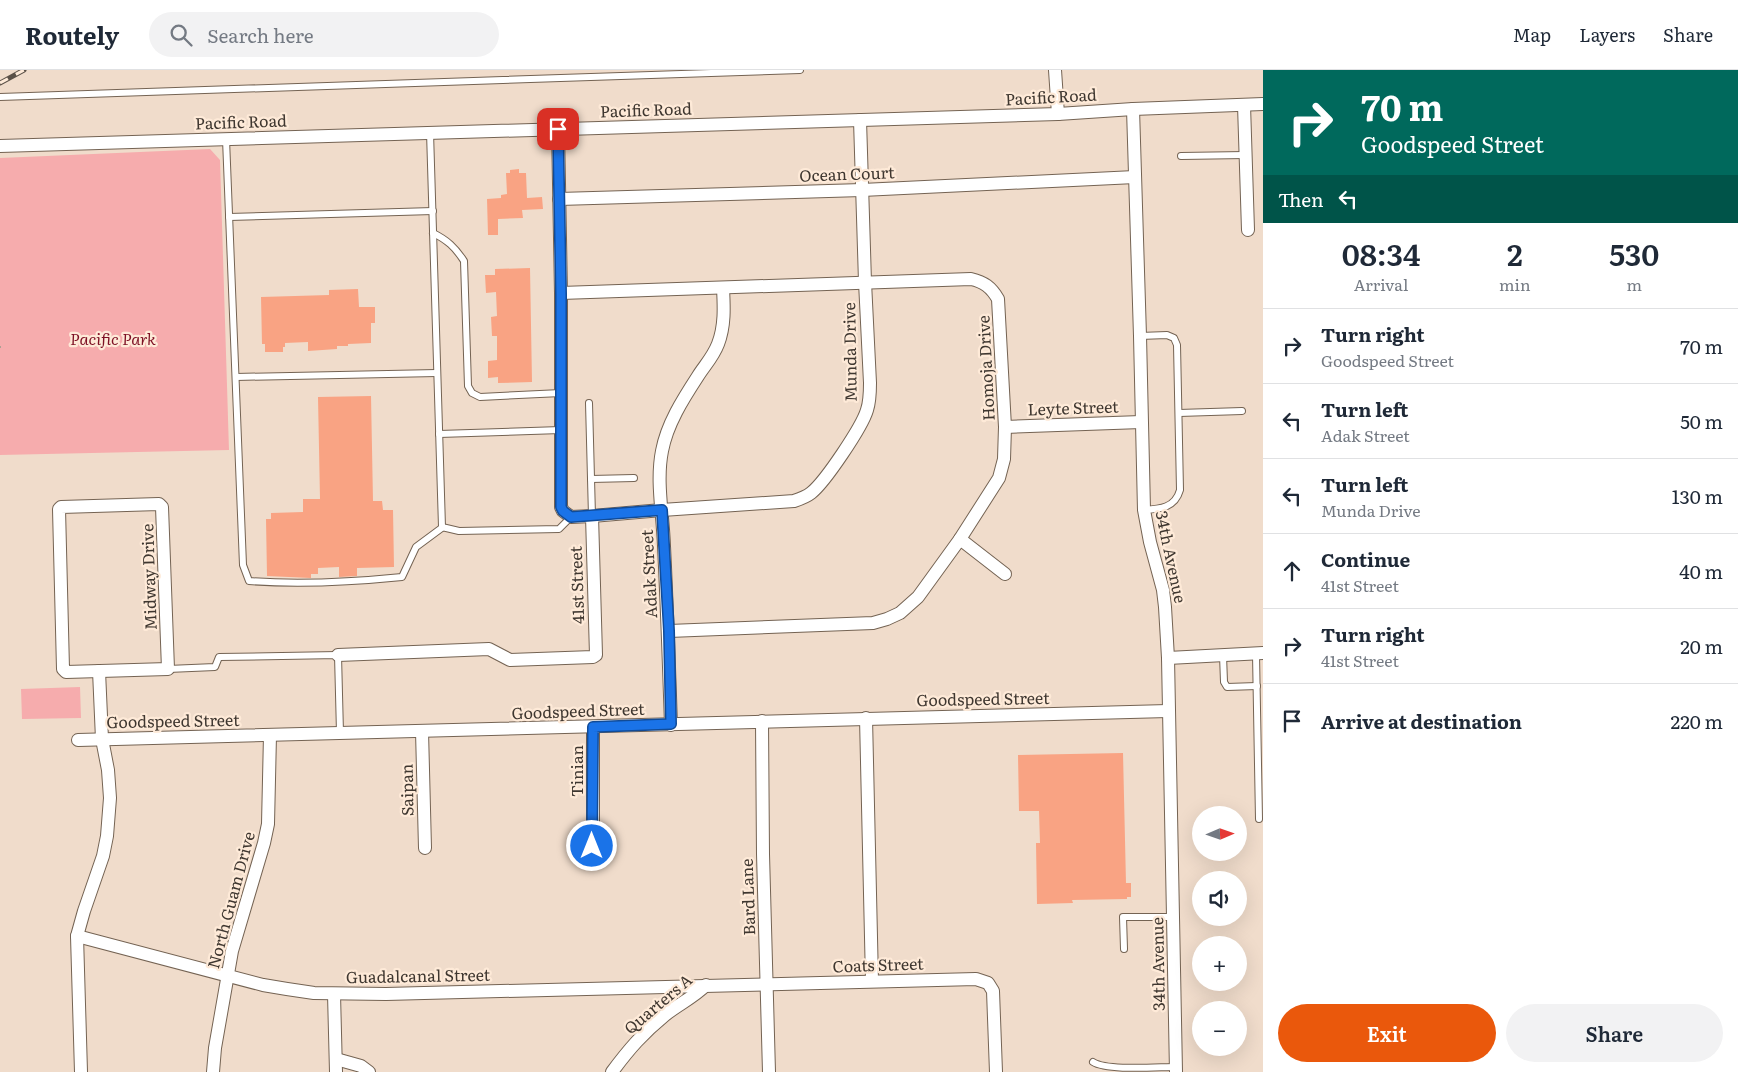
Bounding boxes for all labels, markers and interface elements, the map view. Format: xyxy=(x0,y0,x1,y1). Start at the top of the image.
search box xyxy=(149,12,499,57)
text: Routely xyxy=(25,17,119,52)
icon: search xyxy=(167,21,195,49)
text: Search here xyxy=(207,21,314,49)
text: Map xyxy=(1513,21,1551,48)
text: Layers xyxy=(1579,21,1635,48)
text: Share xyxy=(1663,21,1713,48)
text: 70 m xyxy=(1361,80,1443,132)
street label: Pacific Road xyxy=(1005,82,1098,110)
icon: right xyxy=(1278,90,1343,155)
street label: Pacific Road xyxy=(600,95,692,123)
street label: Pacific Road xyxy=(195,107,287,135)
pin xyxy=(537,108,579,150)
icon: arrive xyxy=(544,115,572,143)
text: Goodspeed Street xyxy=(1361,127,1544,160)
street label: Ocean Court xyxy=(799,159,896,187)
text: Then xyxy=(1278,185,1324,213)
icon: left xyxy=(1334,185,1362,213)
text: 08:34 xyxy=(1342,231,1420,275)
text: 2 xyxy=(1507,231,1523,275)
text: 530 xyxy=(1609,231,1659,275)
text: Arrival xyxy=(1354,272,1408,296)
text: min xyxy=(1499,272,1530,296)
text: m xyxy=(1626,272,1642,296)
street label: Munda Drive xyxy=(836,302,862,402)
street label: Homoja Drive xyxy=(970,315,1000,422)
text: Turn right xyxy=(1321,320,1425,348)
park label: Pacific Park xyxy=(70,326,156,350)
icon: right xyxy=(1278,332,1306,360)
text: 70 m xyxy=(1680,332,1723,360)
text: Goodspeed Street xyxy=(1321,348,1454,372)
street label: Leyte Street xyxy=(1027,393,1119,421)
text: Turn left xyxy=(1321,395,1408,423)
icon: left xyxy=(1278,407,1306,435)
text: 50 m xyxy=(1680,407,1723,435)
text: Adak Street xyxy=(1321,423,1410,447)
text: Turn left xyxy=(1321,470,1408,498)
icon: left xyxy=(1278,482,1306,510)
text: 130 m xyxy=(1672,482,1723,510)
text: Munda Drive xyxy=(1321,498,1421,522)
street label: 34th Avenue xyxy=(1150,508,1193,605)
street label: Midway Drive xyxy=(134,523,162,631)
street label: Adak Street xyxy=(634,529,662,619)
street label: 41st Street xyxy=(563,545,589,624)
text: Continue xyxy=(1321,545,1410,573)
icon: ahead xyxy=(1278,557,1306,585)
text: 40 m xyxy=(1679,557,1723,585)
text: 41st Street xyxy=(1321,573,1399,597)
text: Turn right xyxy=(1321,620,1425,648)
icon: right xyxy=(1278,632,1306,660)
text: 20 m xyxy=(1680,632,1723,660)
text: 41st Street xyxy=(1321,648,1399,672)
street label: Goodspeed Street xyxy=(916,685,1050,711)
street label: Goodspeed Street xyxy=(511,696,645,724)
street label: Goodspeed Street xyxy=(106,707,240,733)
icon: arrive xyxy=(1278,707,1306,735)
text: Arrive at destination xyxy=(1321,707,1522,735)
text: 220 m xyxy=(1671,707,1723,735)
street label: Tinian xyxy=(564,745,588,797)
street label: Saipan xyxy=(394,763,418,816)
north arrow xyxy=(1192,806,1248,861)
map controls xyxy=(1192,806,1247,1056)
position arrow xyxy=(565,819,617,871)
street label: North Guam Drive xyxy=(200,829,260,971)
street label: Bard Lane xyxy=(734,858,760,936)
button: sound xyxy=(1192,871,1247,926)
street label: 34th Avenue xyxy=(1144,917,1170,1011)
button: + xyxy=(1192,936,1247,991)
street label: Coats Street xyxy=(832,950,924,978)
street label: Guadalcanal Street xyxy=(346,962,491,988)
street label: Quarters A xyxy=(618,967,697,1039)
button: − xyxy=(1192,1001,1247,1056)
button: Exit xyxy=(1278,1004,1496,1062)
button: Share xyxy=(1506,1004,1723,1062)

